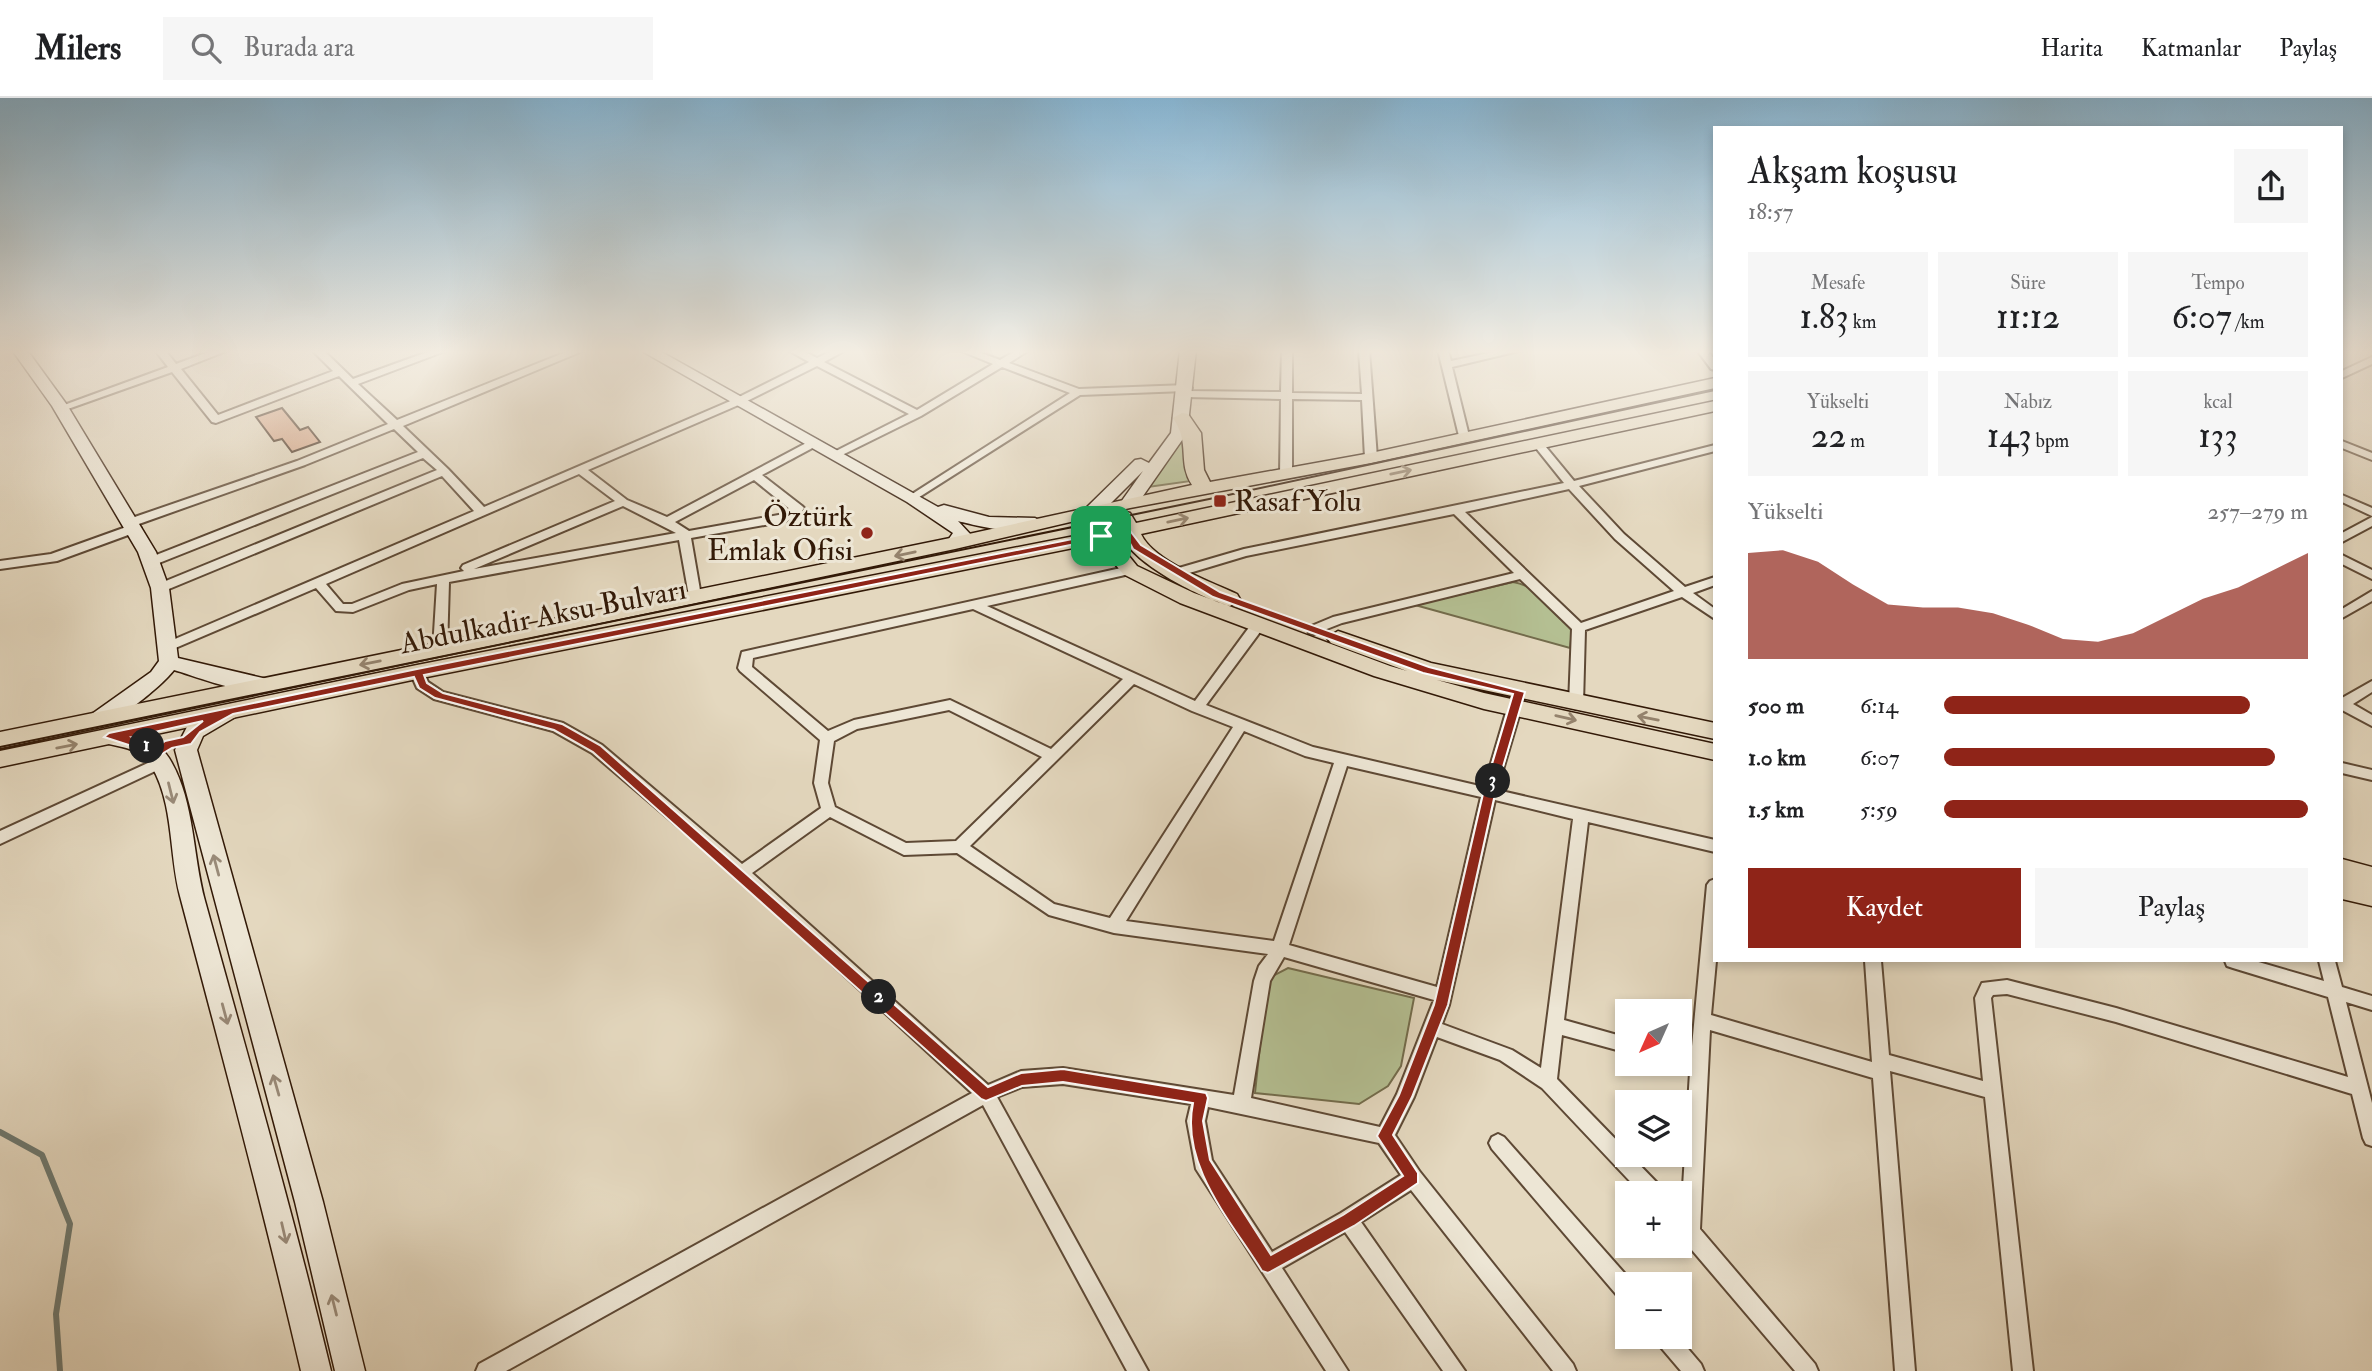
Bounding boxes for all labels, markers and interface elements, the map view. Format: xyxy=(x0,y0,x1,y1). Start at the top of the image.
search box xyxy=(163,17,653,80)
text: Milers xyxy=(35,28,121,69)
icon: search xyxy=(187,29,225,67)
text: Burada ara xyxy=(243,32,354,64)
text: Harita xyxy=(2040,33,2103,64)
text: Katmanlar xyxy=(2141,33,2241,64)
text: Paylaş xyxy=(2279,33,2337,64)
text: Akşam koşusu xyxy=(1748,147,1958,195)
button: share xyxy=(2234,149,2308,223)
text: 18:57 xyxy=(1748,197,1793,226)
text: Mesafe xyxy=(1811,271,1865,295)
text: Süre xyxy=(2010,271,2046,295)
text: Tempo xyxy=(2191,271,2245,295)
text: 1.83 xyxy=(1800,295,1849,339)
text: 11:12 xyxy=(1996,295,2060,339)
text: 6:07 xyxy=(2171,295,2232,339)
text: km xyxy=(1849,310,1876,334)
text: /km xyxy=(2232,310,2265,334)
text: Yükselti xyxy=(1807,390,1869,414)
text: Nabız xyxy=(2004,390,2052,414)
text: kcal xyxy=(2203,390,2233,414)
text: 22 xyxy=(1811,414,1846,458)
text: 143 xyxy=(1987,414,2032,458)
text: 133 xyxy=(2198,414,2238,458)
text: m xyxy=(1846,429,1865,453)
text: bpm xyxy=(2032,429,2069,453)
one-way arrow xyxy=(1389,465,1412,479)
place label: Rasaf Yolu xyxy=(1234,483,1362,520)
marker: Rasaf Yolu xyxy=(1212,493,1228,509)
text: Yükselti xyxy=(1748,497,1823,526)
text: 257–279 m xyxy=(2207,497,2308,526)
place label: Öztürk Emlak Ofisi xyxy=(707,498,853,569)
pin xyxy=(1071,506,1131,566)
one-way arrow xyxy=(1166,513,1189,527)
icon: arrive xyxy=(1082,517,1120,555)
marker: Öztürk Emlak Ofisi xyxy=(859,525,875,541)
one-way arrow xyxy=(894,547,917,561)
street label: Abdulkadir Aksu Bulvarı xyxy=(396,571,689,663)
one-way arrow xyxy=(359,657,382,670)
text: 500 m xyxy=(1748,691,1804,720)
text: 6:14 xyxy=(1860,691,1898,720)
one-way arrow xyxy=(1637,710,1660,724)
one-way arrow xyxy=(1554,712,1577,726)
pin: 1 xyxy=(130,728,164,764)
text: 1 xyxy=(143,733,150,757)
one-way arrow xyxy=(55,738,78,752)
text: 1.0 km xyxy=(1748,743,1806,772)
text: 6:07 xyxy=(1860,743,1900,772)
pin: 3 xyxy=(1476,764,1510,798)
text: 3 xyxy=(1489,768,1496,792)
one-way arrow xyxy=(165,781,178,804)
text: 1.5 km xyxy=(1748,795,1804,824)
text: 5:59 xyxy=(1860,795,1898,824)
one-way arrow xyxy=(209,854,222,877)
button: Kaydet xyxy=(1748,868,2021,948)
button: Paylaş xyxy=(2035,868,2308,948)
pin: 2 xyxy=(862,979,896,1014)
text: 2 xyxy=(874,984,883,1008)
north arrow xyxy=(1615,999,1692,1076)
map controls xyxy=(1615,999,1692,1349)
one-way arrow xyxy=(219,1002,232,1025)
one-way arrow xyxy=(269,1074,282,1096)
button: layers xyxy=(1615,1090,1692,1167)
button: + xyxy=(1615,1181,1692,1258)
one-way arrow xyxy=(278,1221,292,1244)
button: − xyxy=(1615,1272,1692,1349)
one-way arrow xyxy=(326,1294,340,1317)

